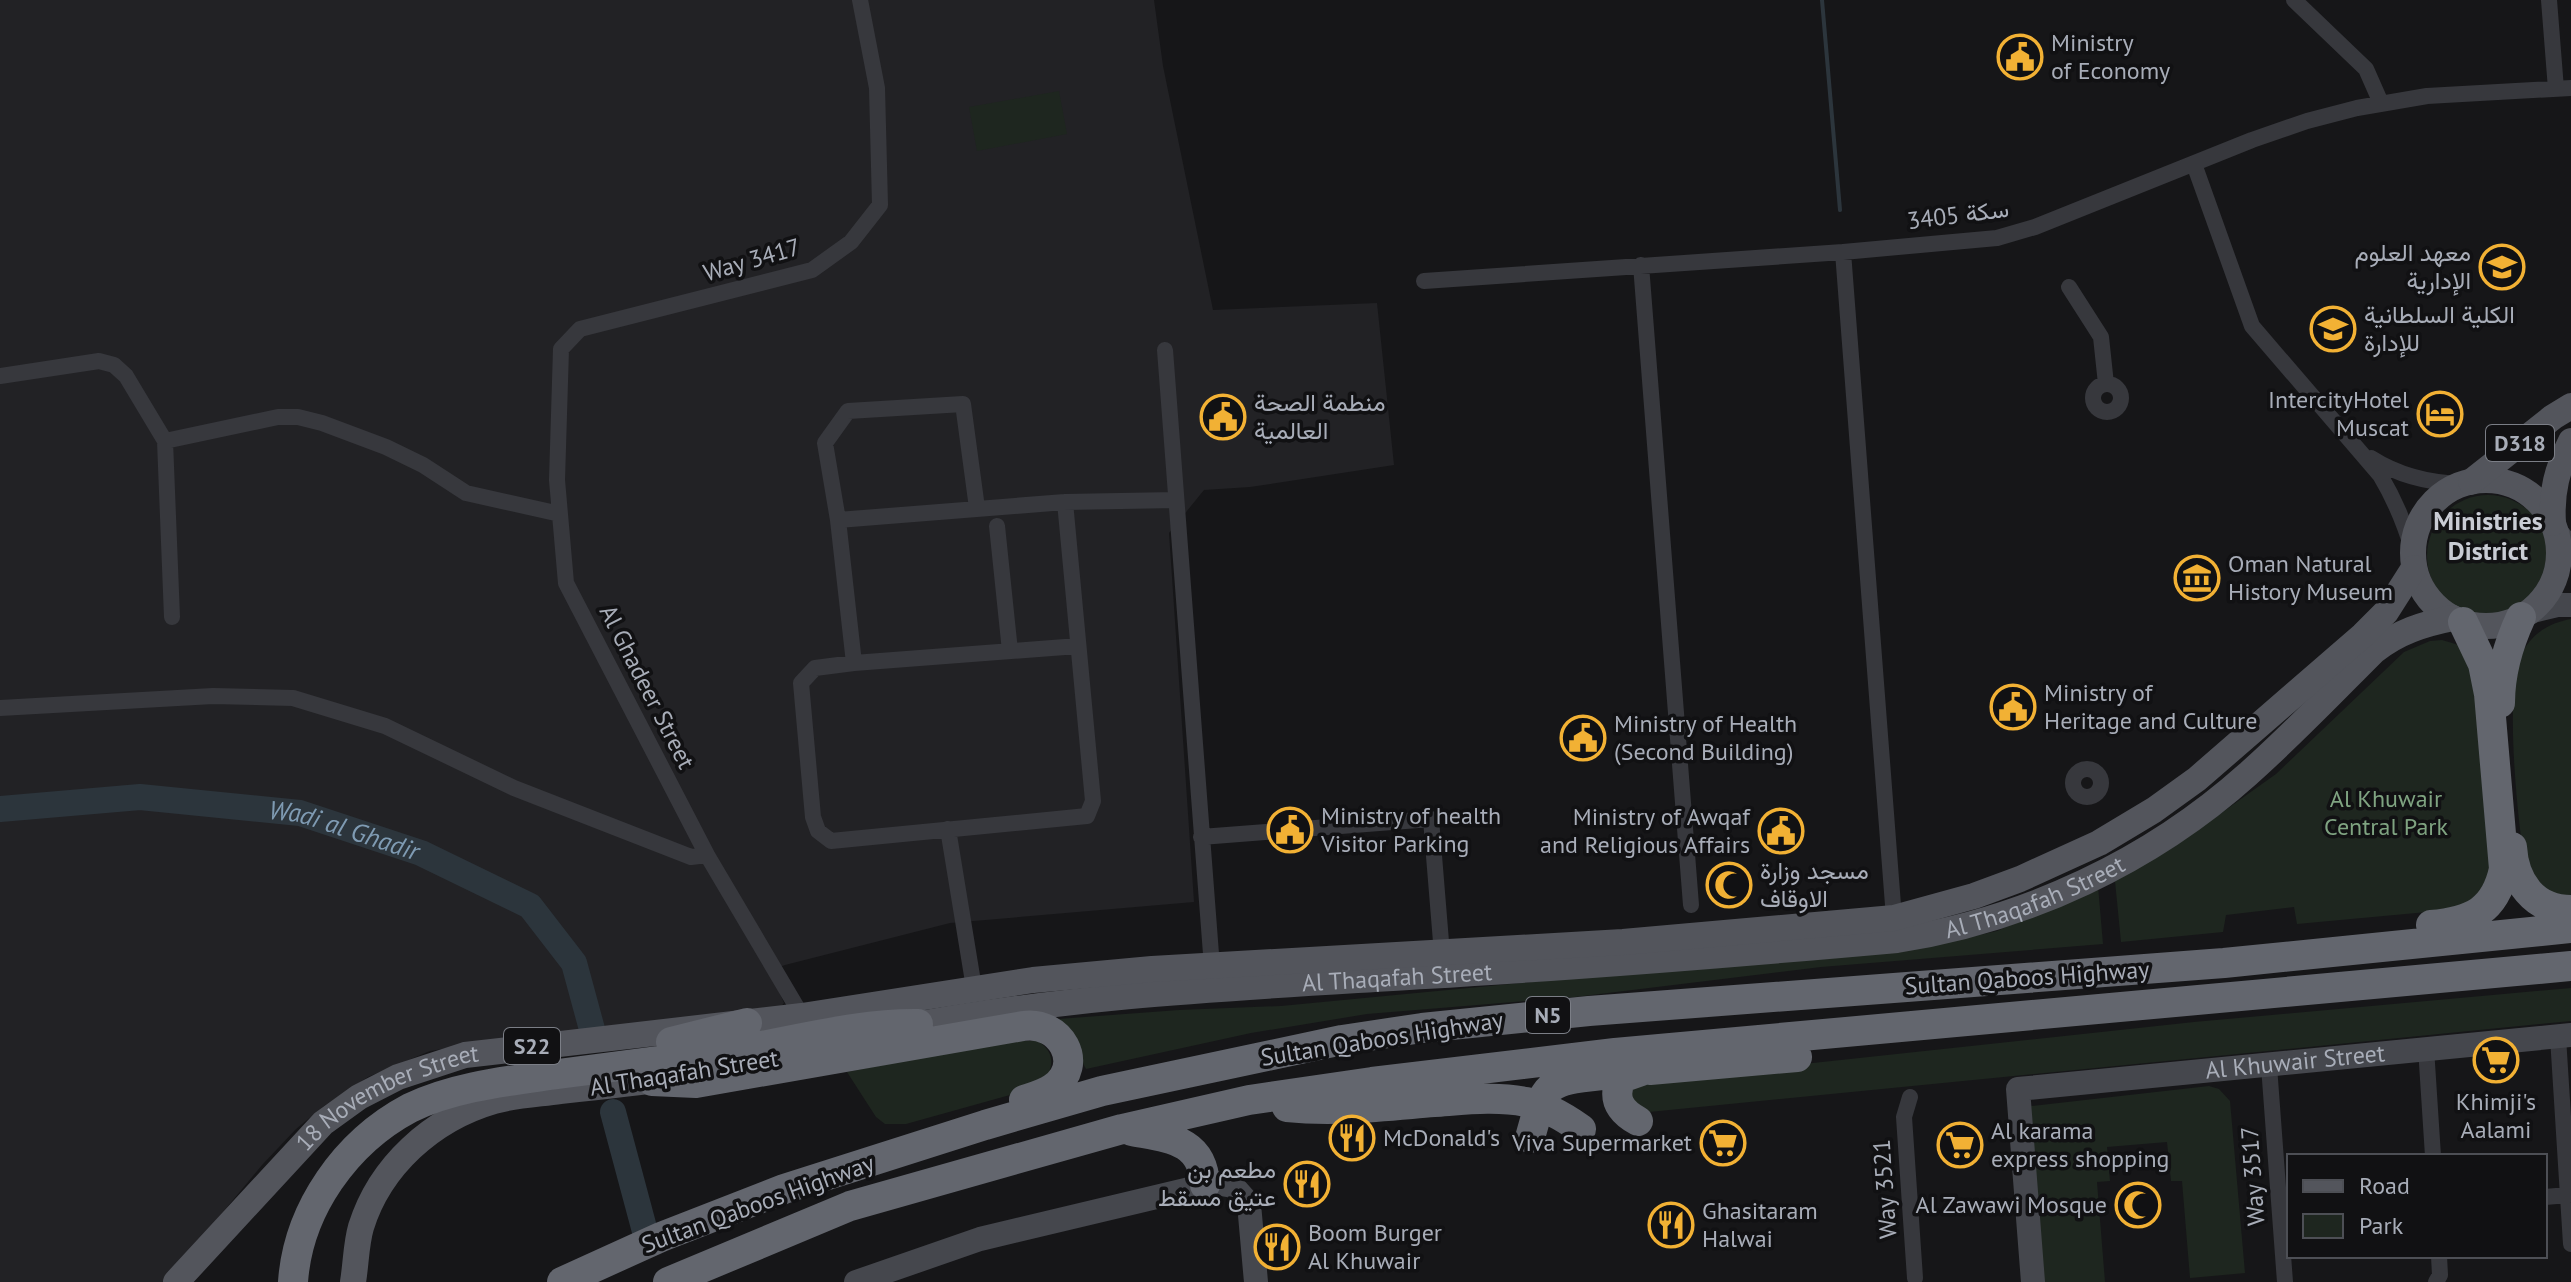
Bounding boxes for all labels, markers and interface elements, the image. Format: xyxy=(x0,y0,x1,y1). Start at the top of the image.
place label: Ministry of Economy xyxy=(2051,27,2170,86)
public building icon: Ministry of Economy xyxy=(1996,33,2044,81)
street label: سكة 3405 xyxy=(1905,193,2011,236)
street label: Way 3417 xyxy=(700,231,804,288)
place label: معهد العلوم الإدارية xyxy=(2355,237,2471,296)
school or university icon: معهد العلوم الإدارية xyxy=(2478,243,2526,291)
place label: الكلية السلطانية للإدارة xyxy=(2364,299,2515,358)
school or university icon: الكلية السلطانية للإدارة xyxy=(2309,305,2357,353)
place label: IntercityHotel Muscat xyxy=(2268,384,2409,443)
place label: منطمة الصحة العالمية xyxy=(1254,387,1386,446)
hotel icon: IntercityHotel Muscat xyxy=(2416,390,2464,438)
public building icon: منطمة الصحة العالمية xyxy=(1199,393,1247,441)
road number: D318 xyxy=(2486,425,2554,461)
district label: Ministries District xyxy=(2433,504,2543,567)
place label: Oman Natural History Museum xyxy=(2228,548,2393,607)
museum icon: Oman Natural History Museum xyxy=(2173,554,2221,602)
street label: Al Ghadeer Street xyxy=(593,600,702,774)
place label: Ministry of Heritage and Culture xyxy=(2044,677,2257,736)
public building icon: Ministry of Heritage and Culture xyxy=(1989,683,2037,731)
place label: Ministry of Health (Second Building) xyxy=(1614,708,1797,767)
public building icon: Ministry of Health (Second Building) xyxy=(1559,714,1607,762)
park label: Al Khuwair Central Park xyxy=(2324,783,2448,842)
water label: Wadi al Ghadir xyxy=(267,793,425,868)
place label: Ministry of health Visitor Parking xyxy=(1320,800,1501,859)
place label: Ministry of Awqaf and Religious Affairs xyxy=(1540,801,1751,860)
public building icon: Ministry of health Visitor Parking xyxy=(1266,806,1314,854)
public building icon: Ministry of Awqaf and Religious Affairs xyxy=(1757,807,1805,855)
street label: Al Thaqafah Street xyxy=(1942,849,2130,945)
place label: مسجد وزارة الاوقاف xyxy=(1760,855,1869,914)
mosque icon: مسجد وزارة الاوقاف xyxy=(1705,861,1753,909)
street label: Sultan Qaboos Highway xyxy=(1904,953,2150,1002)
street label: Al Thaqafah Street xyxy=(1301,956,1493,998)
road number: N5 xyxy=(1526,997,1570,1033)
street label: Sultan Qaboos Highway xyxy=(1258,1004,1505,1073)
road number: S22 xyxy=(504,1028,560,1064)
supermarket icon: Khimji's Aalami xyxy=(2472,1036,2520,1084)
street label: Al Khuwair Street xyxy=(2204,1037,2386,1086)
street label: 18 November Street xyxy=(289,1038,480,1158)
street label: Al Thaqafah Street xyxy=(588,1042,780,1103)
place label: Khimji's Aalami xyxy=(2456,1086,2536,1145)
restaurant icon: McDonald's xyxy=(1328,1114,1376,1162)
place label: Al karama express shopping xyxy=(1991,1115,2169,1174)
supermarket icon: Viva Supermarket xyxy=(1699,1119,1747,1167)
supermarket icon: Al karama express shopping xyxy=(1936,1121,1984,1169)
place label: McDonald's xyxy=(1383,1122,1500,1153)
street label: Way 3517 xyxy=(2234,1125,2271,1227)
place label: Viva Supermarket xyxy=(1511,1127,1692,1158)
street label: Way 3521 xyxy=(1866,1138,1903,1240)
street label: Sultan Qaboos Highway xyxy=(637,1147,878,1260)
place label: مطعم بن عتيق مسقط xyxy=(1158,1154,1276,1213)
legend xyxy=(2287,1154,2547,1258)
restaurant icon: مطعم بن عتيق مسقط xyxy=(1283,1160,1331,1208)
text: Road xyxy=(2359,1170,2410,1201)
mosque icon: Al Zawawi Mosque xyxy=(2114,1181,2162,1229)
place label: Al Zawawi Mosque xyxy=(1916,1189,2107,1220)
place label: Ghasitaram Halwai xyxy=(1702,1195,1818,1254)
restaurant icon: Ghasitaram Halwai xyxy=(1647,1201,1695,1249)
text: Park xyxy=(2359,1210,2404,1241)
place label: Boom Burger Al Khuwair xyxy=(1308,1217,1442,1276)
restaurant icon: Boom Burger Al Khuwair xyxy=(1253,1223,1301,1271)

